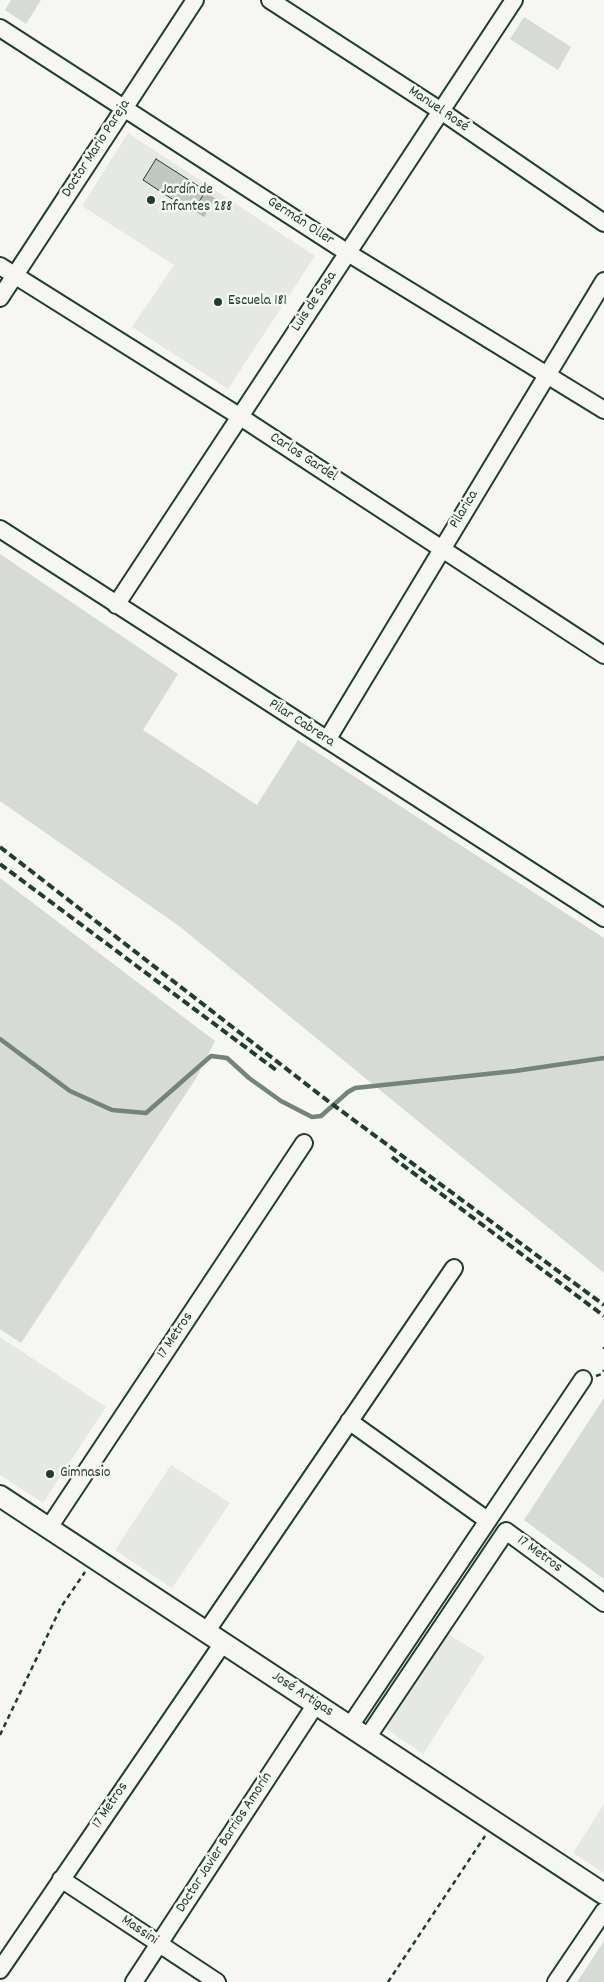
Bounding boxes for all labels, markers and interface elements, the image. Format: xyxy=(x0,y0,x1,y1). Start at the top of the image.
street label: Manuel Rosé xyxy=(404,83,472,137)
street label: Doctor Mario Pareja xyxy=(59,97,135,201)
place label: Jardín de Infantes 288 xyxy=(161,182,232,217)
marker: Jardín de Infantes 288 xyxy=(145,194,157,206)
street label: Germán Oller xyxy=(263,194,337,250)
street label: Luis de Sosa xyxy=(288,268,342,336)
place label: Escuela 181 xyxy=(228,293,287,311)
marker: Escuela 181 xyxy=(212,296,224,308)
street label: Carlos Gardel xyxy=(266,429,340,487)
street label: Pilarica xyxy=(447,488,483,532)
street label: Pilar Cabrera xyxy=(265,696,337,752)
street label: 17 Metros xyxy=(154,1309,198,1363)
place label: Gimnasio xyxy=(60,1465,110,1483)
marker: Gimnasio xyxy=(44,1468,56,1480)
street label: 17 Metros xyxy=(513,1532,565,1578)
street label: José Artigas xyxy=(268,1668,336,1722)
street label: Doctor Javier Barrios Amorín xyxy=(173,1769,277,1917)
street label: 17 Metros xyxy=(89,1779,133,1833)
street label: Massini xyxy=(117,1912,161,1950)

